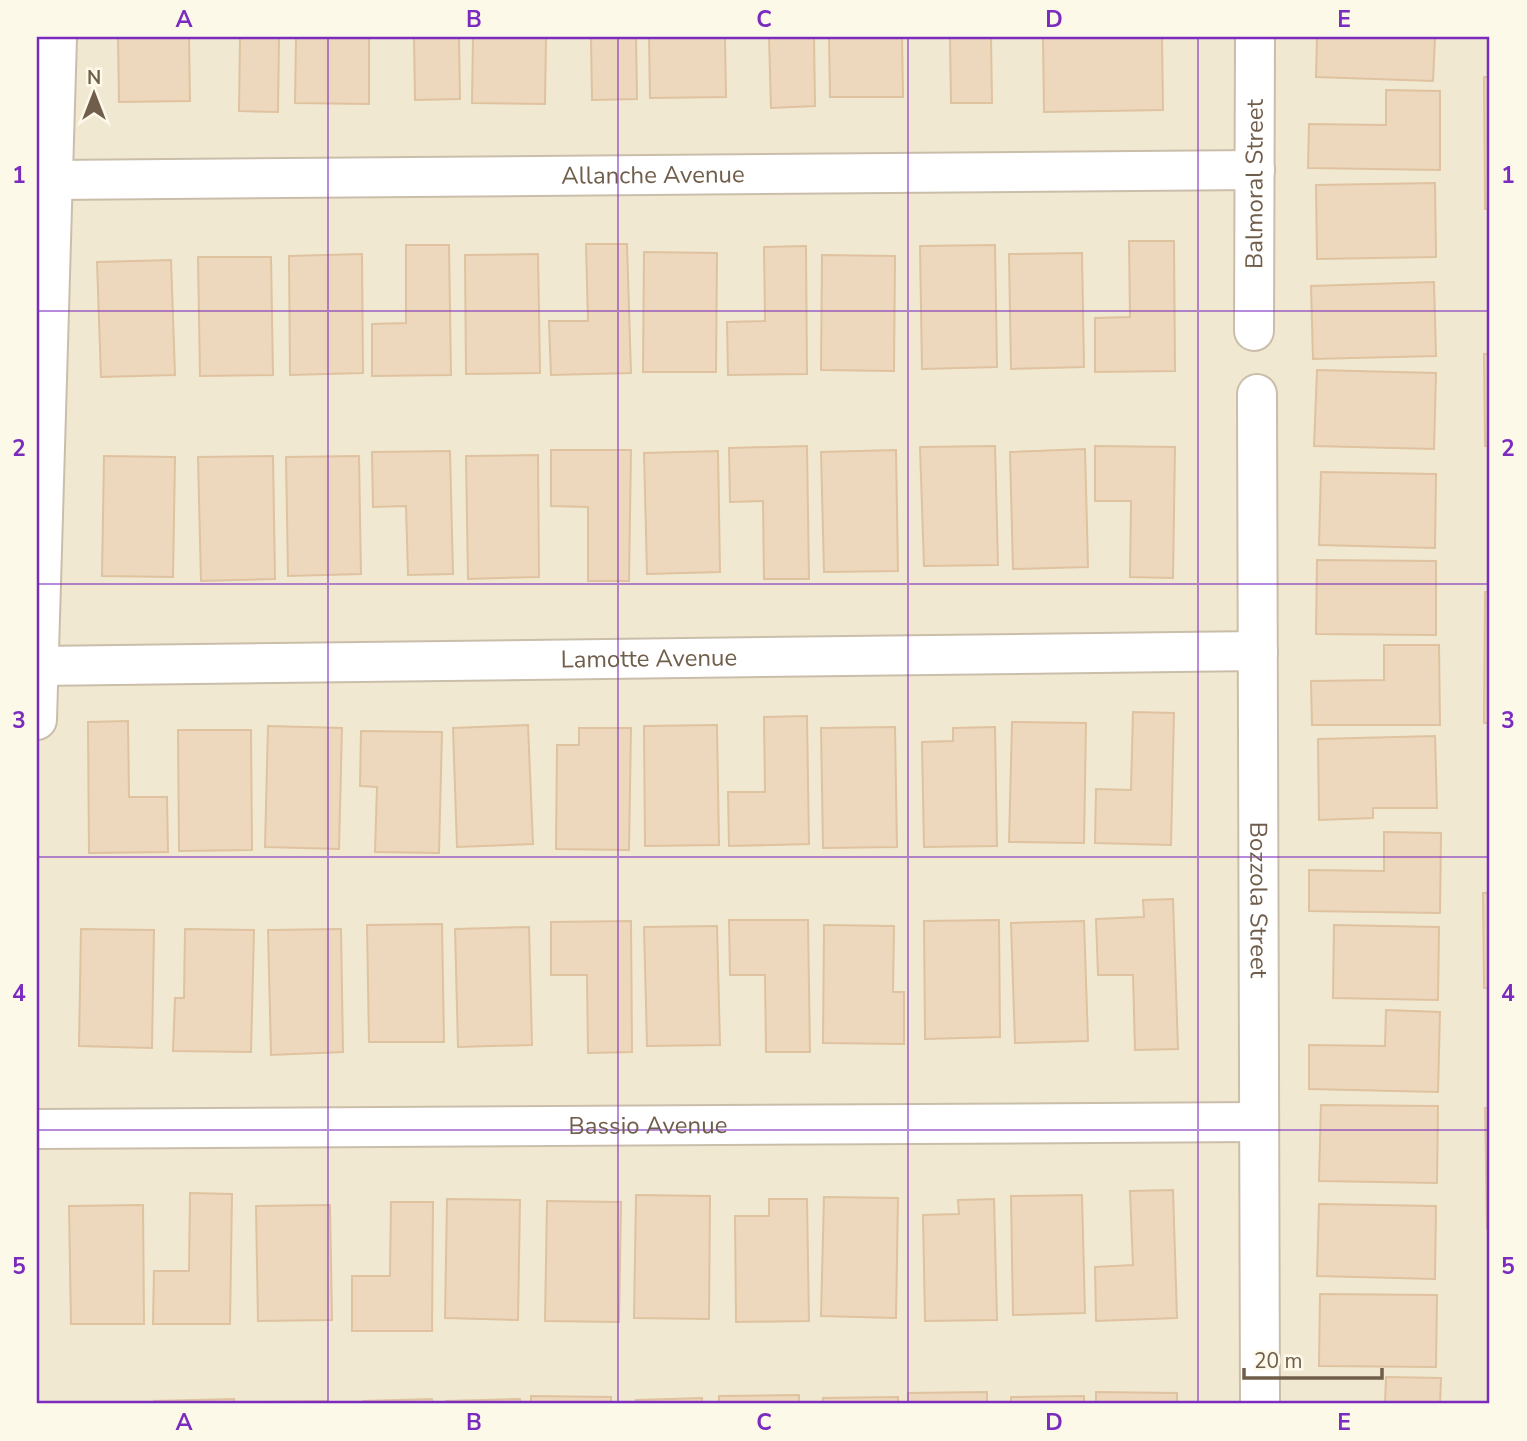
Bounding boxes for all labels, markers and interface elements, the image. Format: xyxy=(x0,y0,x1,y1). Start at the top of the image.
text: A xyxy=(175,4,193,35)
text: B xyxy=(466,4,482,35)
text: C xyxy=(756,4,772,35)
text: D xyxy=(1045,4,1063,35)
text: E xyxy=(1337,4,1351,35)
north arrow xyxy=(60,60,130,130)
text: N xyxy=(87,65,101,91)
street label: Balmoral Street xyxy=(1238,98,1271,269)
street label: Allanche Avenue xyxy=(561,158,745,192)
text: 1 xyxy=(12,160,26,191)
text: 1 xyxy=(1501,160,1515,191)
text: 2 xyxy=(12,433,26,464)
text: 2 xyxy=(1501,433,1515,464)
street label: Lamotte Avenue xyxy=(560,641,737,676)
text: 3 xyxy=(12,705,26,736)
text: 3 xyxy=(1501,705,1515,736)
street label: Bozzola Street xyxy=(1242,822,1275,979)
text: 4 xyxy=(12,978,26,1009)
text: 4 xyxy=(1501,978,1515,1009)
street label: Bassio Avenue xyxy=(568,1109,728,1142)
text: 5 xyxy=(12,1251,26,1282)
text: 5 xyxy=(1501,1251,1515,1282)
scale bar xyxy=(1244,1336,1382,1380)
text: 20 m xyxy=(1254,1347,1303,1375)
text: A xyxy=(175,1407,193,1438)
text: B xyxy=(466,1407,482,1438)
text: C xyxy=(756,1407,772,1438)
text: D xyxy=(1045,1407,1063,1438)
text: E xyxy=(1337,1407,1351,1438)

